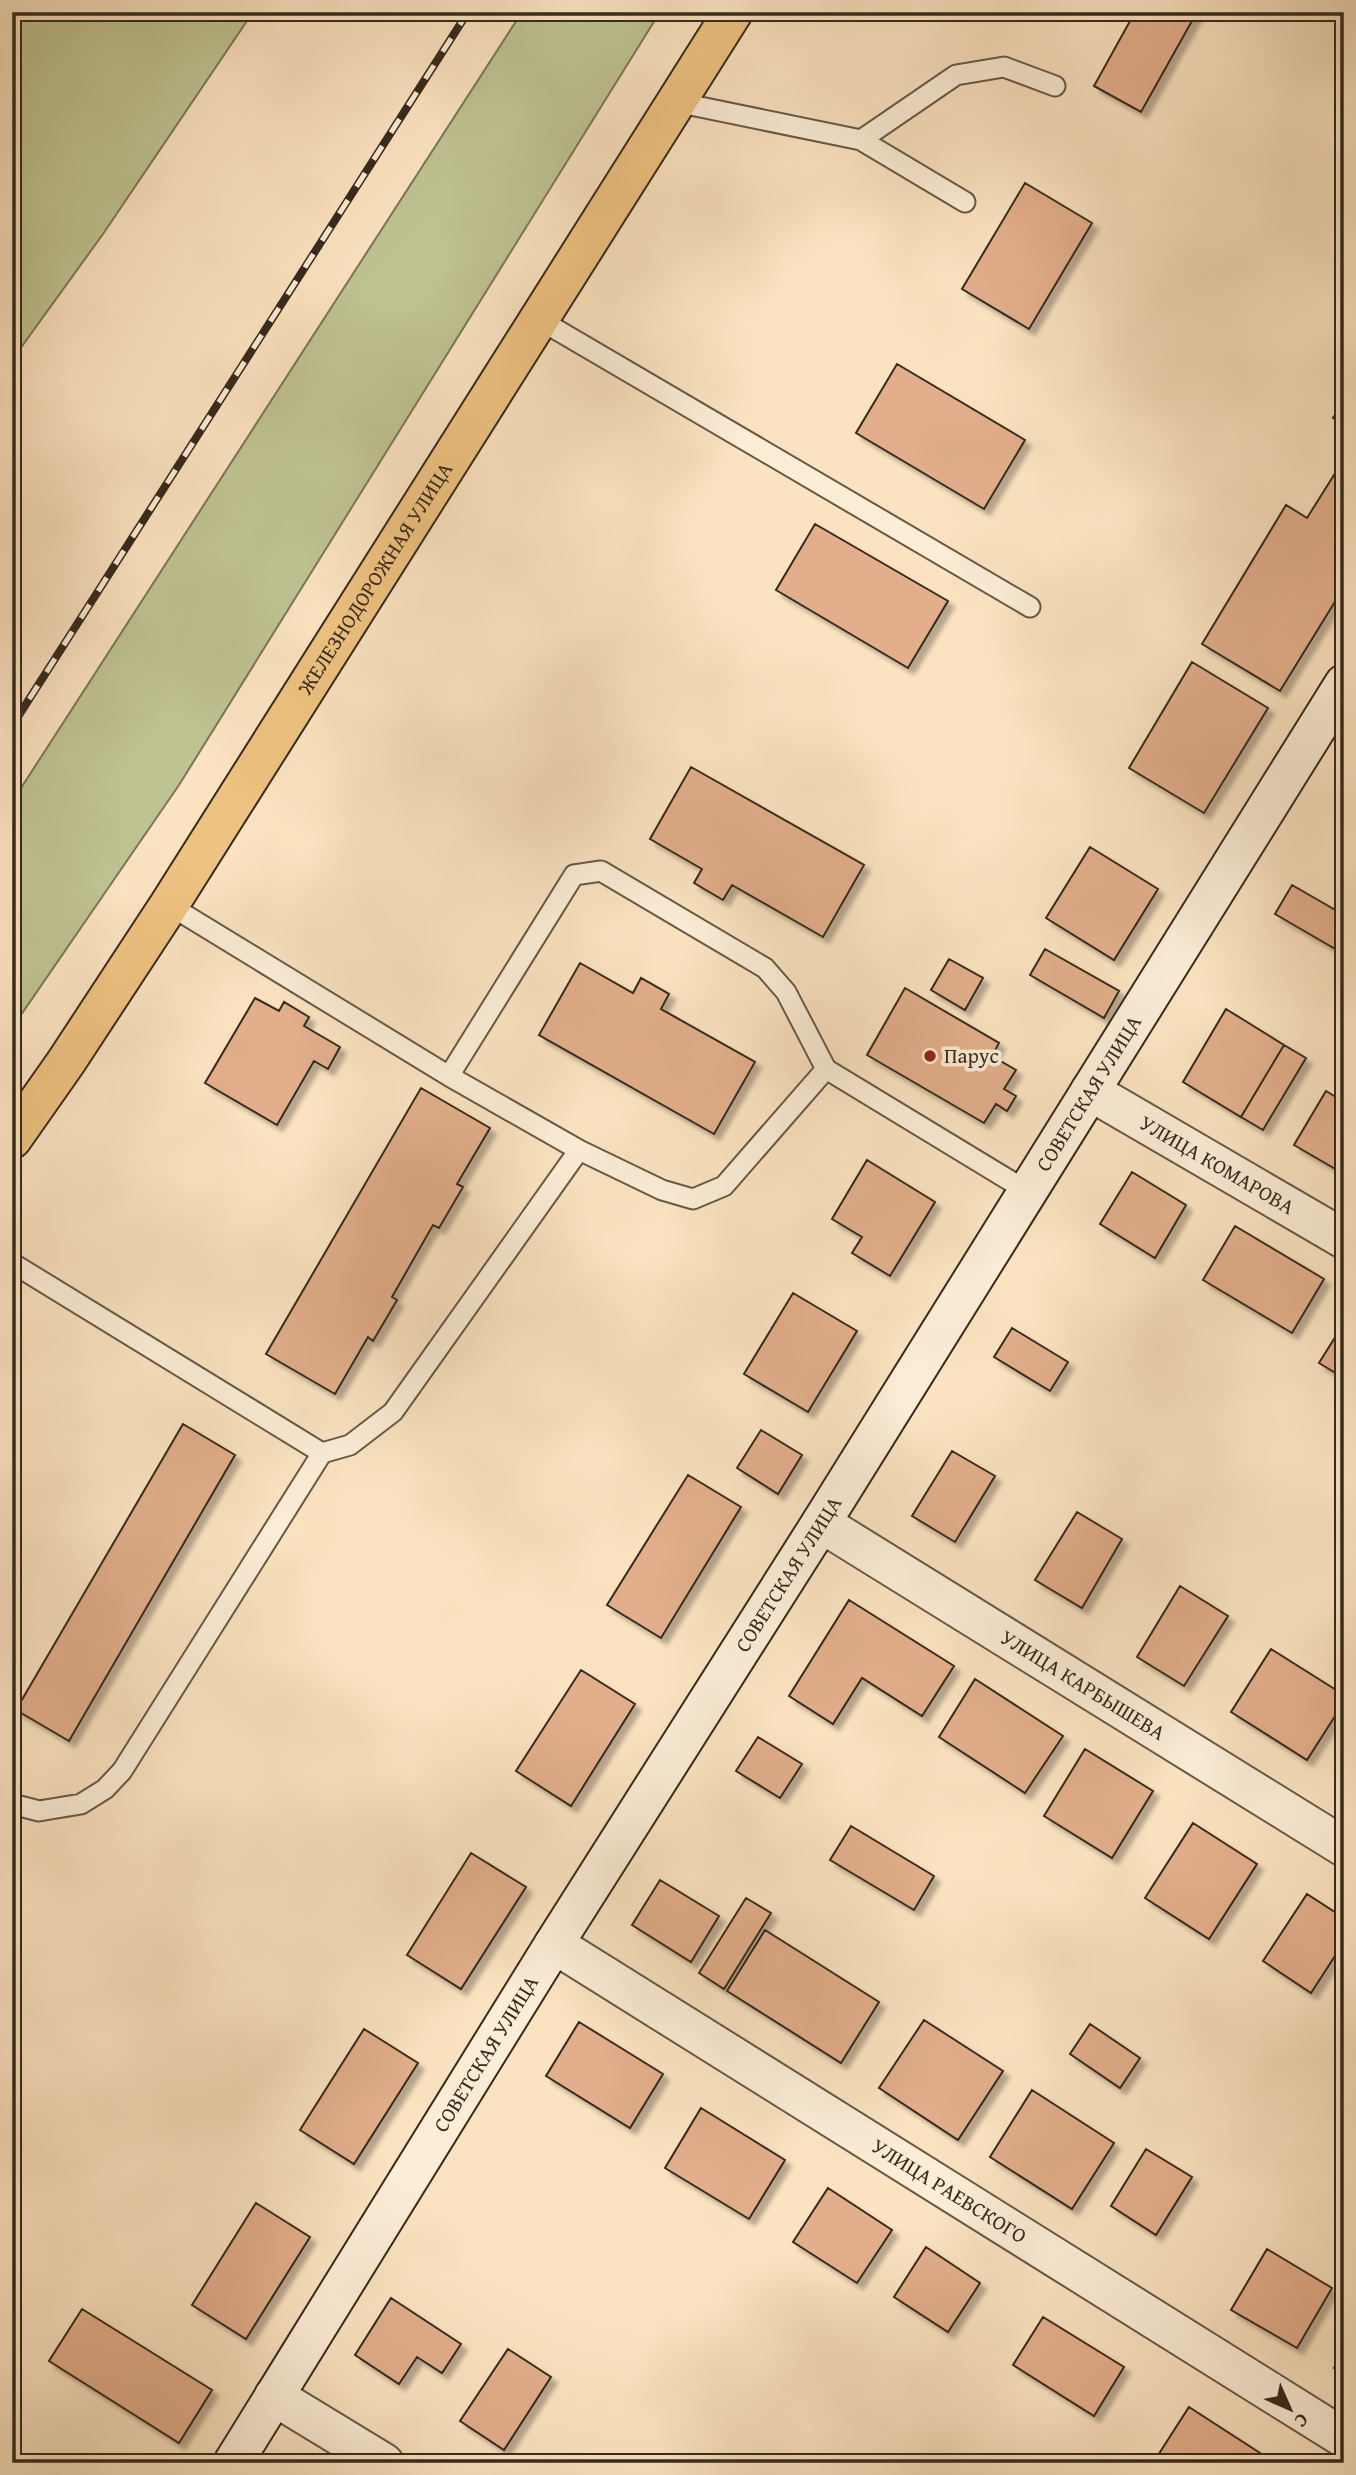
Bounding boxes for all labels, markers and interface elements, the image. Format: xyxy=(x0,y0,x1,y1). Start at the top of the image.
street label: ЖЕЛЕЗНОДОРОЖНАЯ УЛИЦА xyxy=(289,456,460,701)
street label: СОВЕТСКАЯ УЛИЦА xyxy=(1028,1009,1149,1177)
place label: Парус xyxy=(944,1040,999,1071)
marker: Парус xyxy=(922,1048,938,1064)
street label: УЛИЦА КОМАРОВА xyxy=(1134,1107,1301,1222)
street label: СОВЕТСКАЯ УЛИЦА xyxy=(727,1490,849,1658)
street label: УЛИЦА КАРБЫШЕВА xyxy=(995,1622,1172,1748)
street label: СОВЕТСКАЯ УЛИЦА xyxy=(425,1969,546,2138)
street label: УЛИЦА РАЕВСКОГО xyxy=(866,2130,1033,2251)
north arrow xyxy=(1254,2374,1324,2444)
text: С xyxy=(1288,2407,1316,2435)

